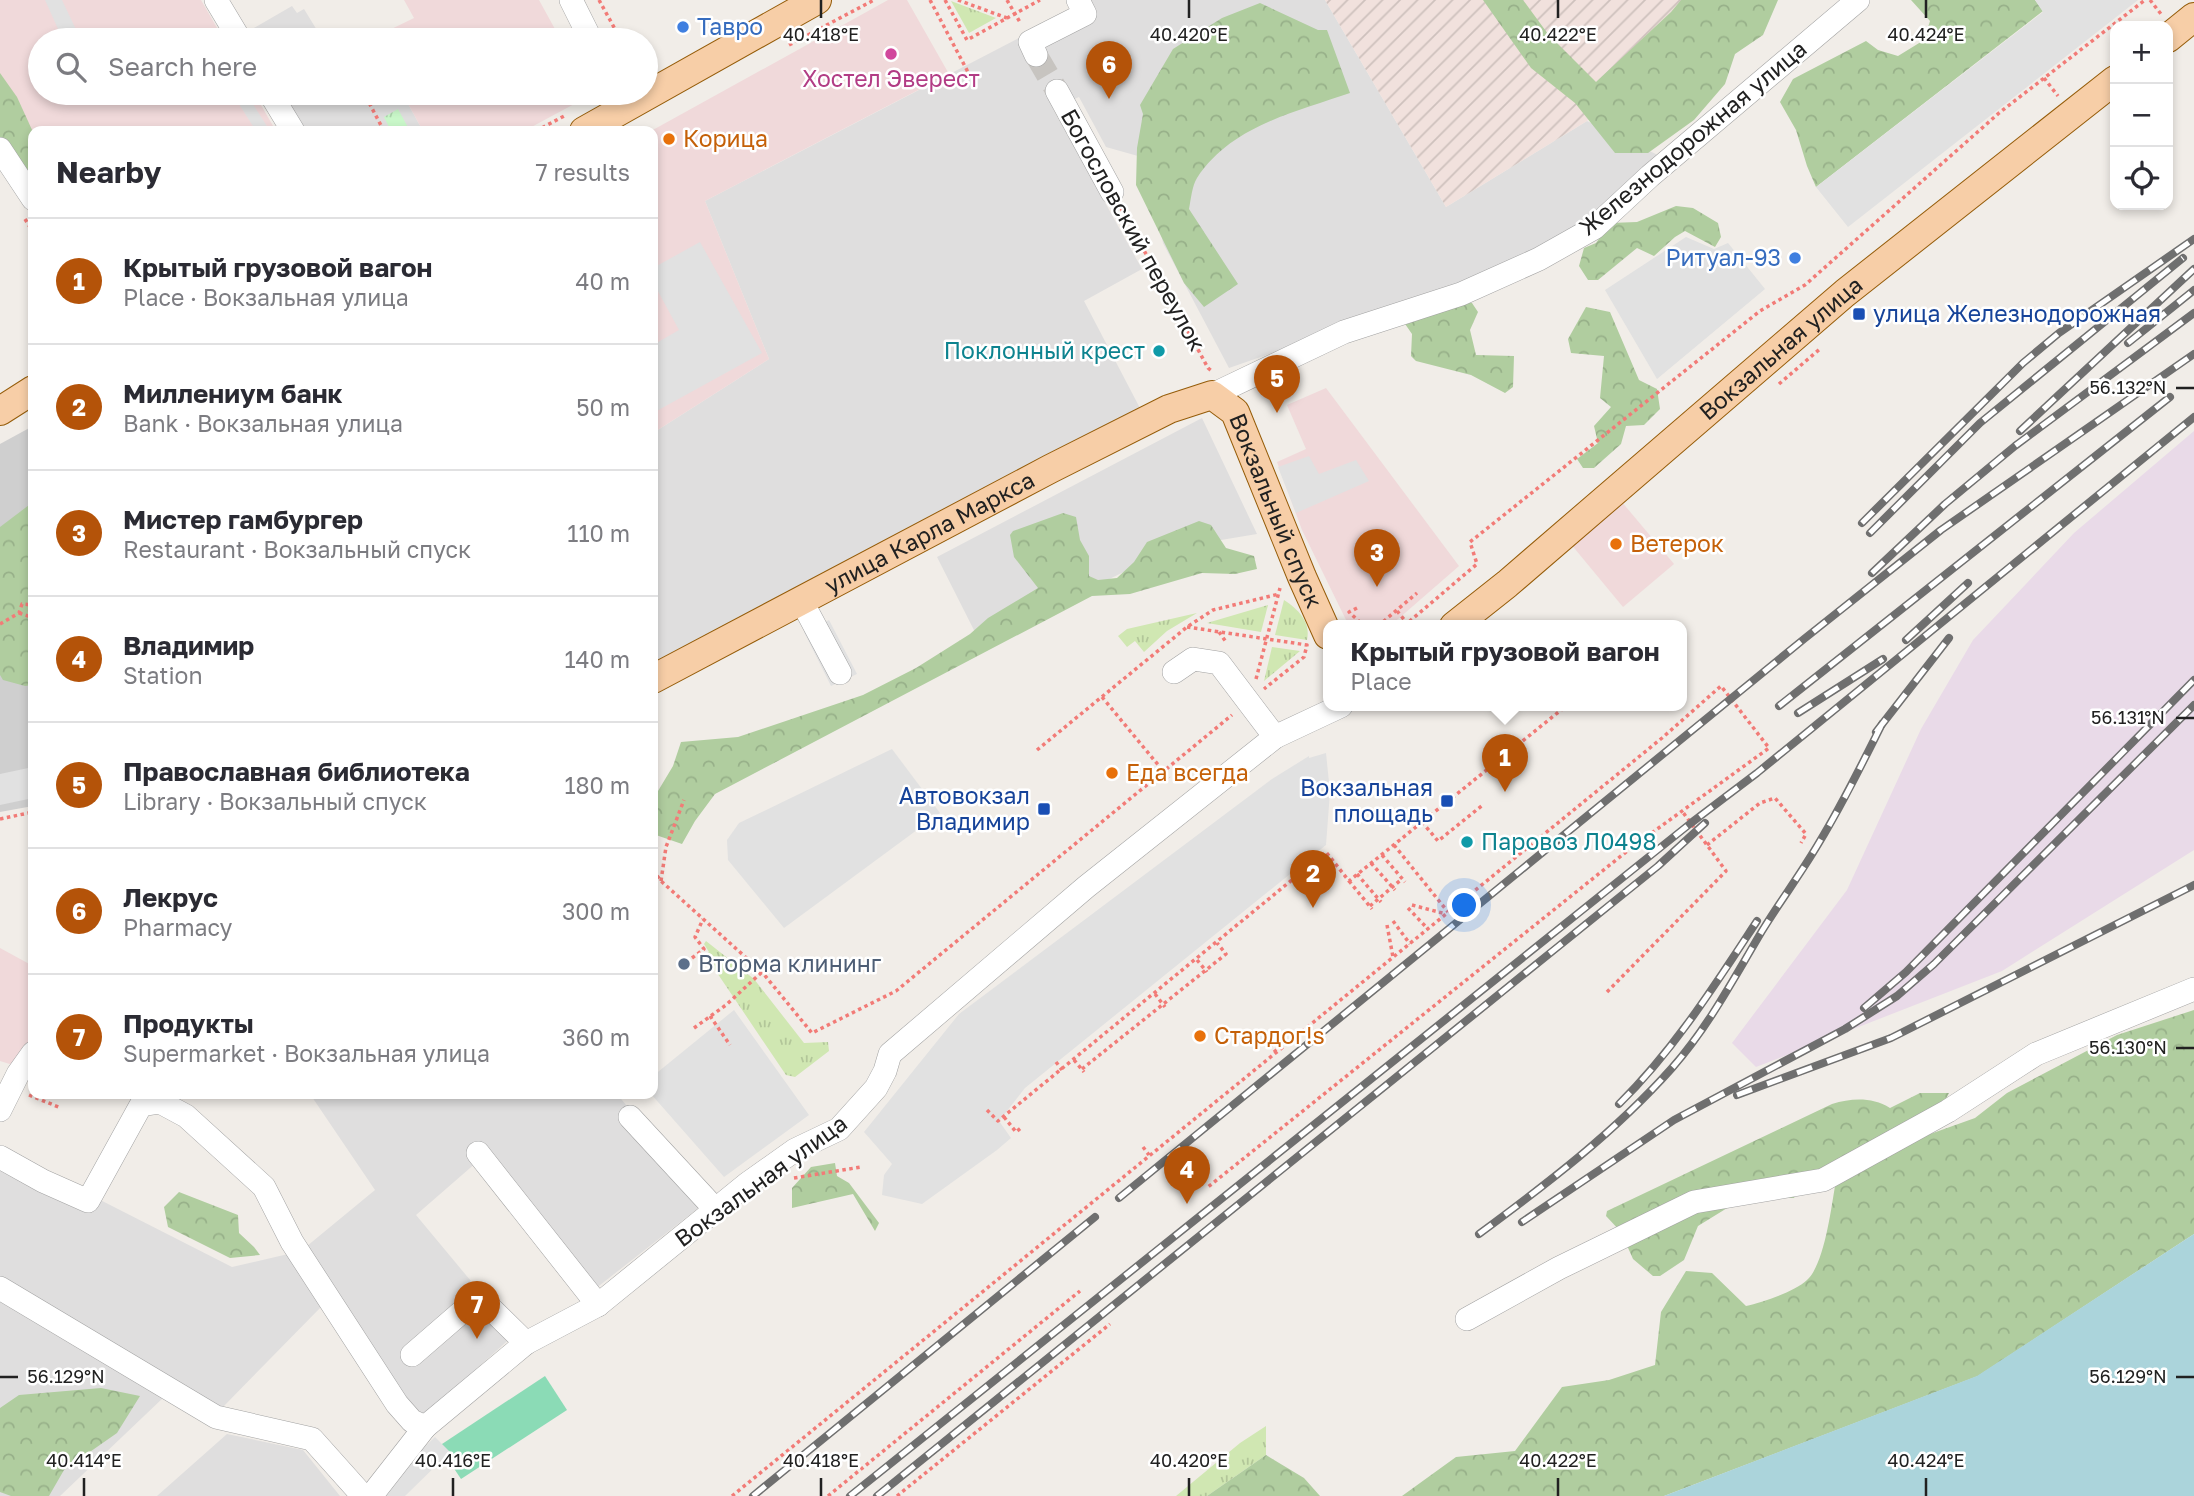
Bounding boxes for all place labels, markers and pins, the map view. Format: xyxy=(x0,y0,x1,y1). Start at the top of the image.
place label: Тавро xyxy=(697,12,763,40)
marker: Тавро xyxy=(675,19,691,35)
pin: 6 xyxy=(1086,41,1132,99)
marker: Хостел Эверест xyxy=(883,46,899,62)
place label: Хостел Эверест xyxy=(802,64,980,92)
place label: Корица xyxy=(683,124,768,152)
marker: Корица xyxy=(661,131,677,147)
place label: Ритуал-93 xyxy=(1665,243,1781,271)
marker: Ритуал-93 xyxy=(1787,250,1803,266)
place label: улица Железнодорожная xyxy=(1873,299,2161,327)
marker: улица Железнодорожная xyxy=(1851,306,1867,322)
place label: Поклонный крест xyxy=(944,336,1145,364)
marker: Поклонный крест xyxy=(1151,343,1167,359)
pin: 5 xyxy=(1254,355,1300,413)
pin: 3 xyxy=(1354,529,1400,587)
place label: Ветерок xyxy=(1630,529,1724,557)
marker: Ветерок xyxy=(1608,536,1624,552)
pin: 1 xyxy=(1482,734,1528,792)
place label: Еда всегда xyxy=(1126,758,1249,786)
marker: Еда всегда xyxy=(1104,765,1120,781)
place label: Вокзальная площадь xyxy=(1300,773,1433,827)
place label: Автовокзал Владимир xyxy=(899,781,1030,835)
marker: Вокзальная площадь xyxy=(1439,793,1455,809)
marker: Автовокзал Владимир xyxy=(1036,801,1052,817)
place label: Паровоз Л0498 xyxy=(1481,827,1657,855)
marker: Паровоз Л0498 xyxy=(1459,834,1475,850)
pin: 2 xyxy=(1290,850,1336,908)
place label: Вторма клининг xyxy=(698,949,882,977)
marker: Вторма клининг xyxy=(676,956,692,972)
place label: Стардог!s xyxy=(1214,1021,1325,1049)
marker: Стардог!s xyxy=(1192,1028,1208,1044)
pin: 4 xyxy=(1164,1146,1210,1204)
pin: 7 xyxy=(454,1281,500,1339)

